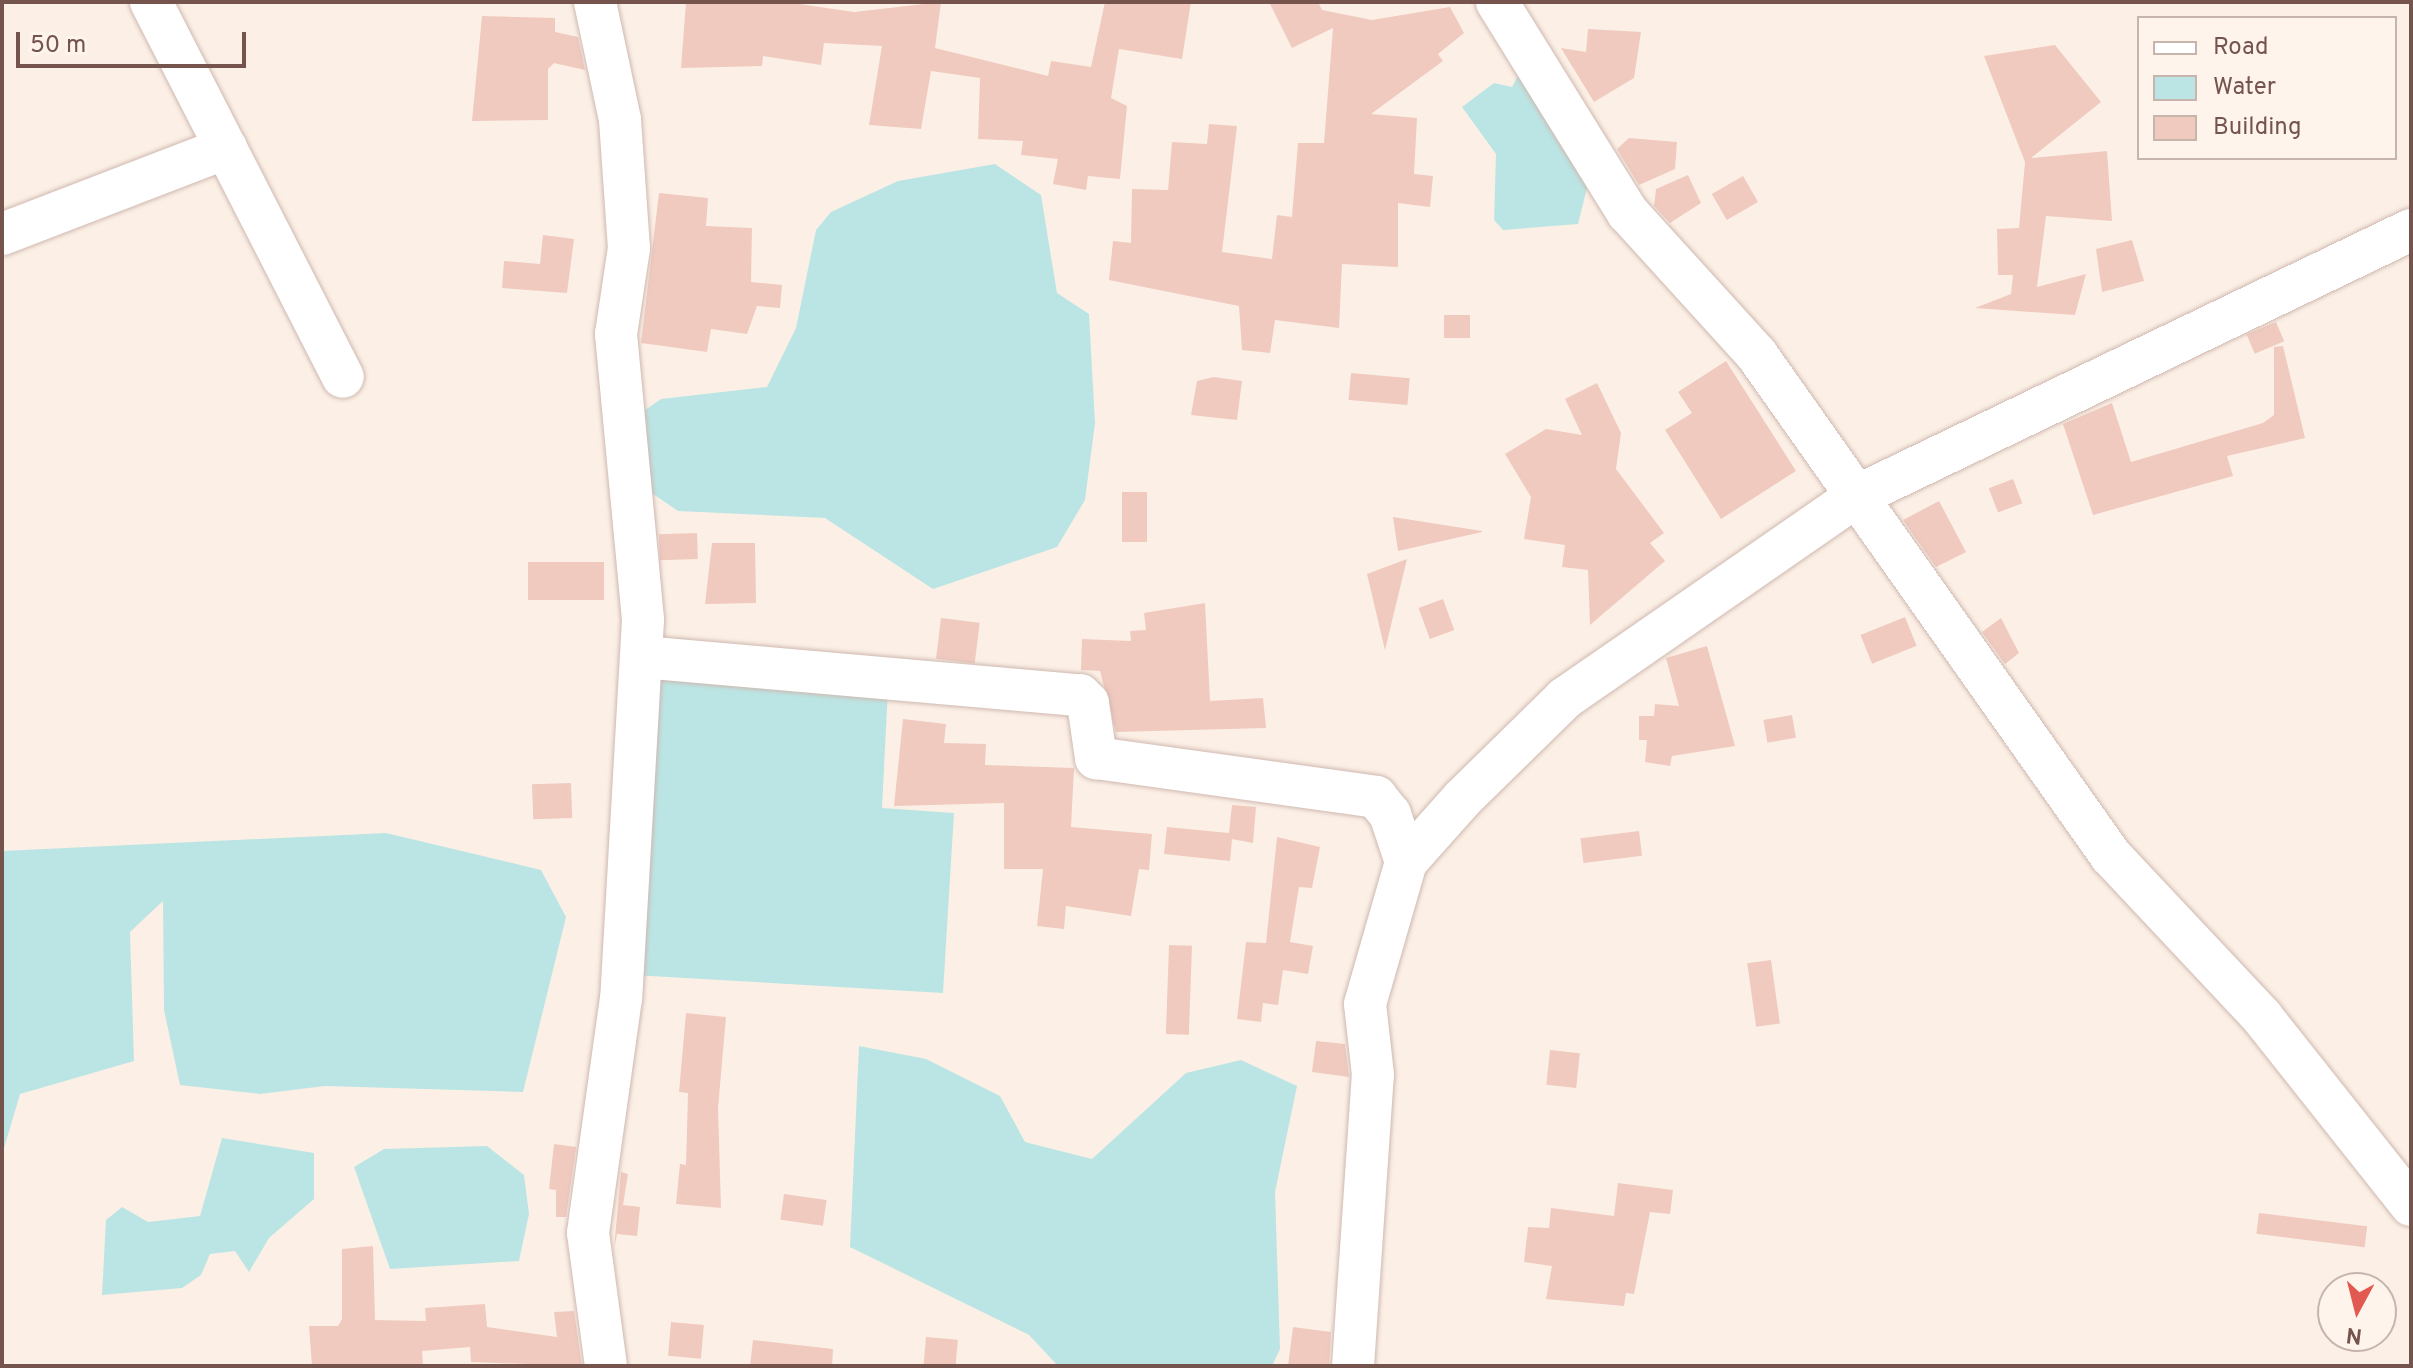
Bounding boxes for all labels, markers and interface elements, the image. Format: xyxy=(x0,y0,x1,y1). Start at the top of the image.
scale bar xyxy=(20,16,250,66)
legend xyxy=(2137,16,2397,160)
text: 50 m xyxy=(30,31,86,61)
text: Road xyxy=(2213,33,2269,63)
text: Water xyxy=(2213,73,2276,103)
text: Building xyxy=(2213,113,2302,143)
north arrow xyxy=(2317,1272,2397,1352)
text: N xyxy=(2345,1320,2364,1349)

